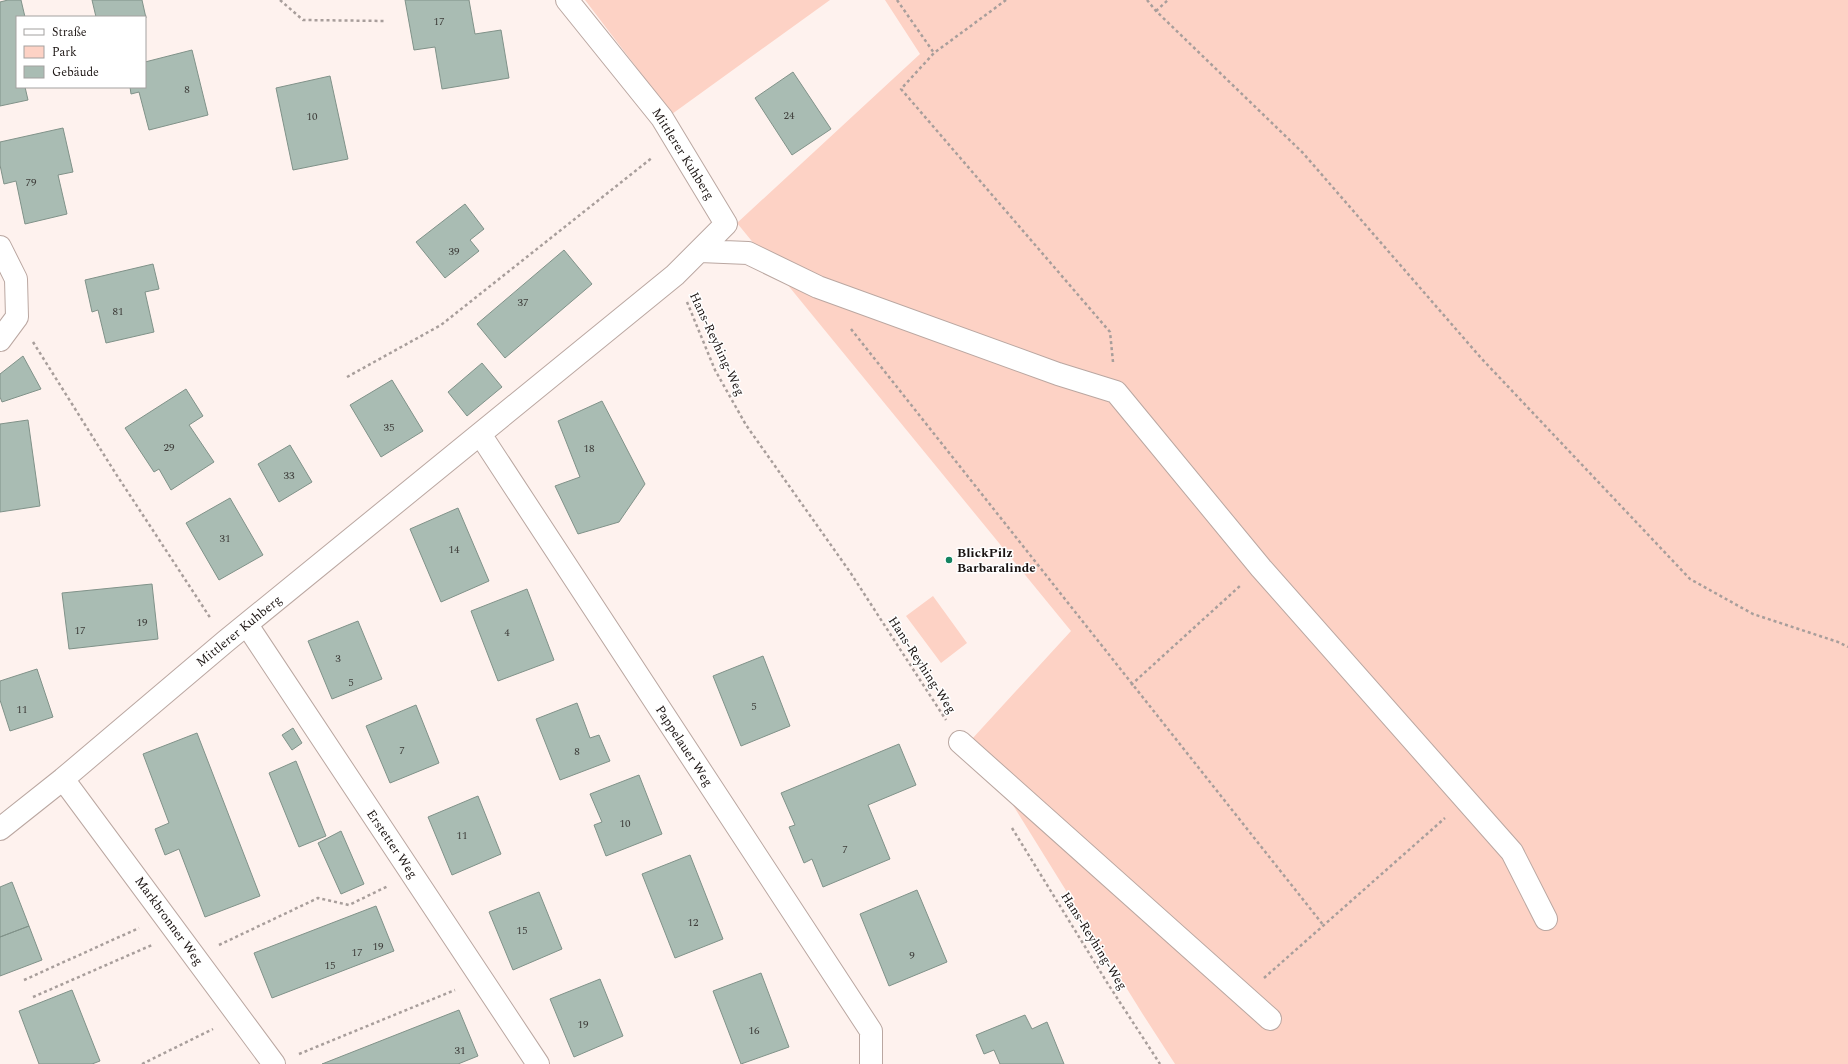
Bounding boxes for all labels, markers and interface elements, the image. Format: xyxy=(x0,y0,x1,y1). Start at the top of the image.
house number: 17 xyxy=(434,13,445,30)
legend xyxy=(16,16,146,88)
text: Straße xyxy=(52,23,87,42)
text: Park xyxy=(52,43,77,62)
text: Gebäude xyxy=(52,63,99,82)
house number: 8 xyxy=(184,81,190,98)
street label: Mittlerer Kuhberg xyxy=(647,104,719,204)
house number: 24 xyxy=(784,107,795,124)
house number: 10 xyxy=(307,108,318,125)
house number: 79 xyxy=(26,174,37,191)
house number: 39 xyxy=(449,243,460,260)
street label: Hans-Reyhing-Weg xyxy=(684,289,750,399)
house number: 37 xyxy=(518,294,529,311)
house number: 81 xyxy=(113,303,124,320)
house number: 35 xyxy=(384,419,395,436)
house number: 29 xyxy=(164,439,175,456)
house number: 18 xyxy=(584,440,595,457)
house number: 33 xyxy=(284,467,295,484)
house number: 31 xyxy=(220,530,231,547)
house number: 14 xyxy=(449,541,460,558)
place label: BlickPilz Barbaralinde xyxy=(957,543,1036,578)
marker: BlickPilz Barbaralinde xyxy=(944,555,954,565)
street label: Mittlerer Kuhberg xyxy=(192,590,286,672)
street label: Hans-Reyhing-Weg xyxy=(883,612,961,718)
house number: 19 xyxy=(137,614,148,631)
house number: 17 xyxy=(75,622,86,639)
house number: 4 xyxy=(504,624,510,641)
house number: 3 xyxy=(335,650,341,667)
house number: 5 xyxy=(348,674,354,691)
house number: 5 xyxy=(751,698,757,715)
house number: 11 xyxy=(17,701,28,718)
street label: Pappelauer Weg xyxy=(650,701,718,791)
house number: 7 xyxy=(399,742,405,759)
house number: 8 xyxy=(574,743,580,760)
street label: Erstetter Weg xyxy=(361,805,423,883)
house number: 10 xyxy=(620,815,631,832)
house number: 11 xyxy=(457,827,468,844)
house number: 7 xyxy=(842,841,848,858)
street label: Markbronner Weg xyxy=(130,872,208,970)
street label: Hans-Reyhing-Weg xyxy=(1056,888,1132,994)
house number: 12 xyxy=(688,914,699,931)
house number: 15 xyxy=(517,922,528,939)
house number: 19 xyxy=(373,938,384,955)
house number: 17 xyxy=(352,944,363,961)
house number: 9 xyxy=(909,947,915,964)
house number: 15 xyxy=(325,957,336,974)
house number: 19 xyxy=(578,1016,589,1033)
house number: 16 xyxy=(749,1022,760,1039)
house number: 31 xyxy=(455,1042,466,1059)

